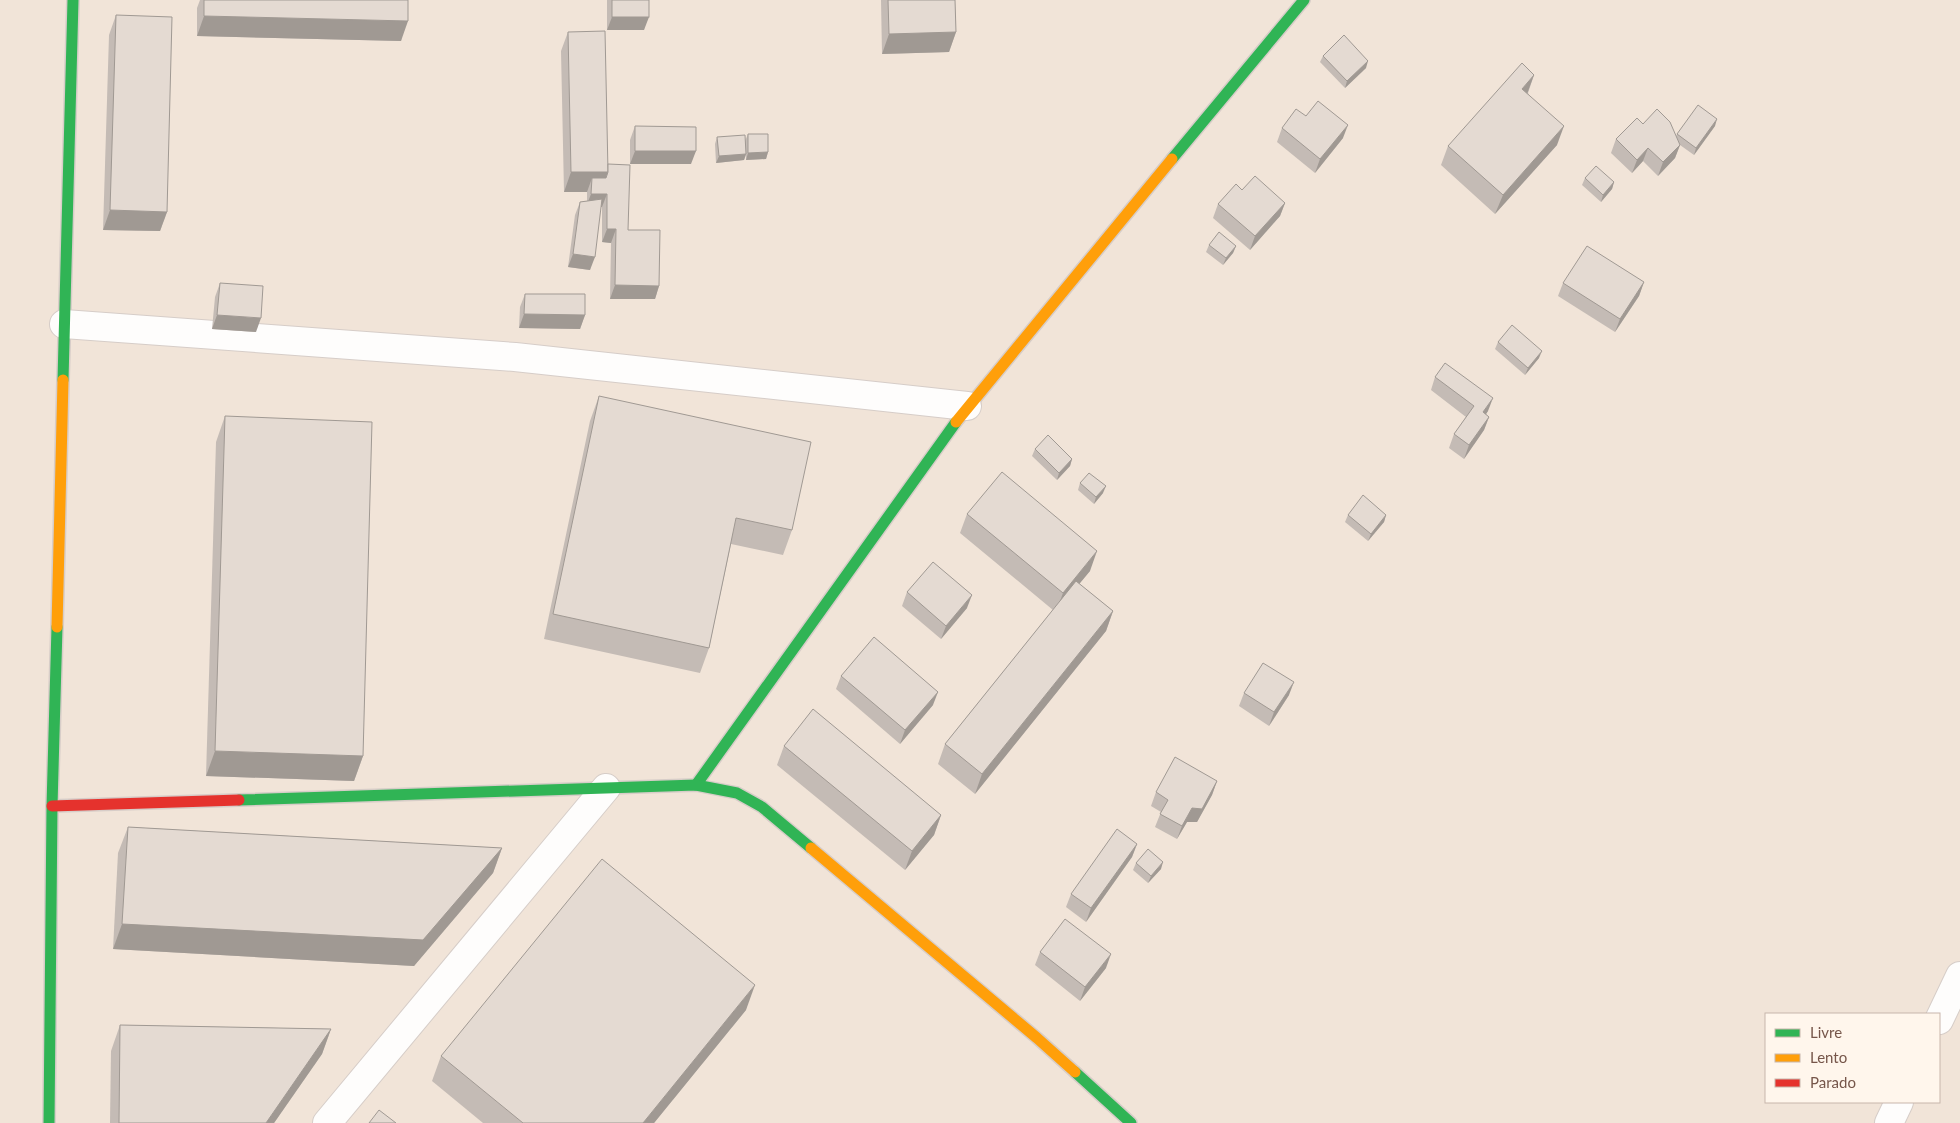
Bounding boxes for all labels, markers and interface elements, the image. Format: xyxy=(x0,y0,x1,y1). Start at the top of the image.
legend xyxy=(1765,1013,1940,1103)
text: Livre xyxy=(1810,1023,1842,1041)
text: Lento xyxy=(1810,1048,1847,1066)
text: Parado xyxy=(1810,1073,1856,1091)

